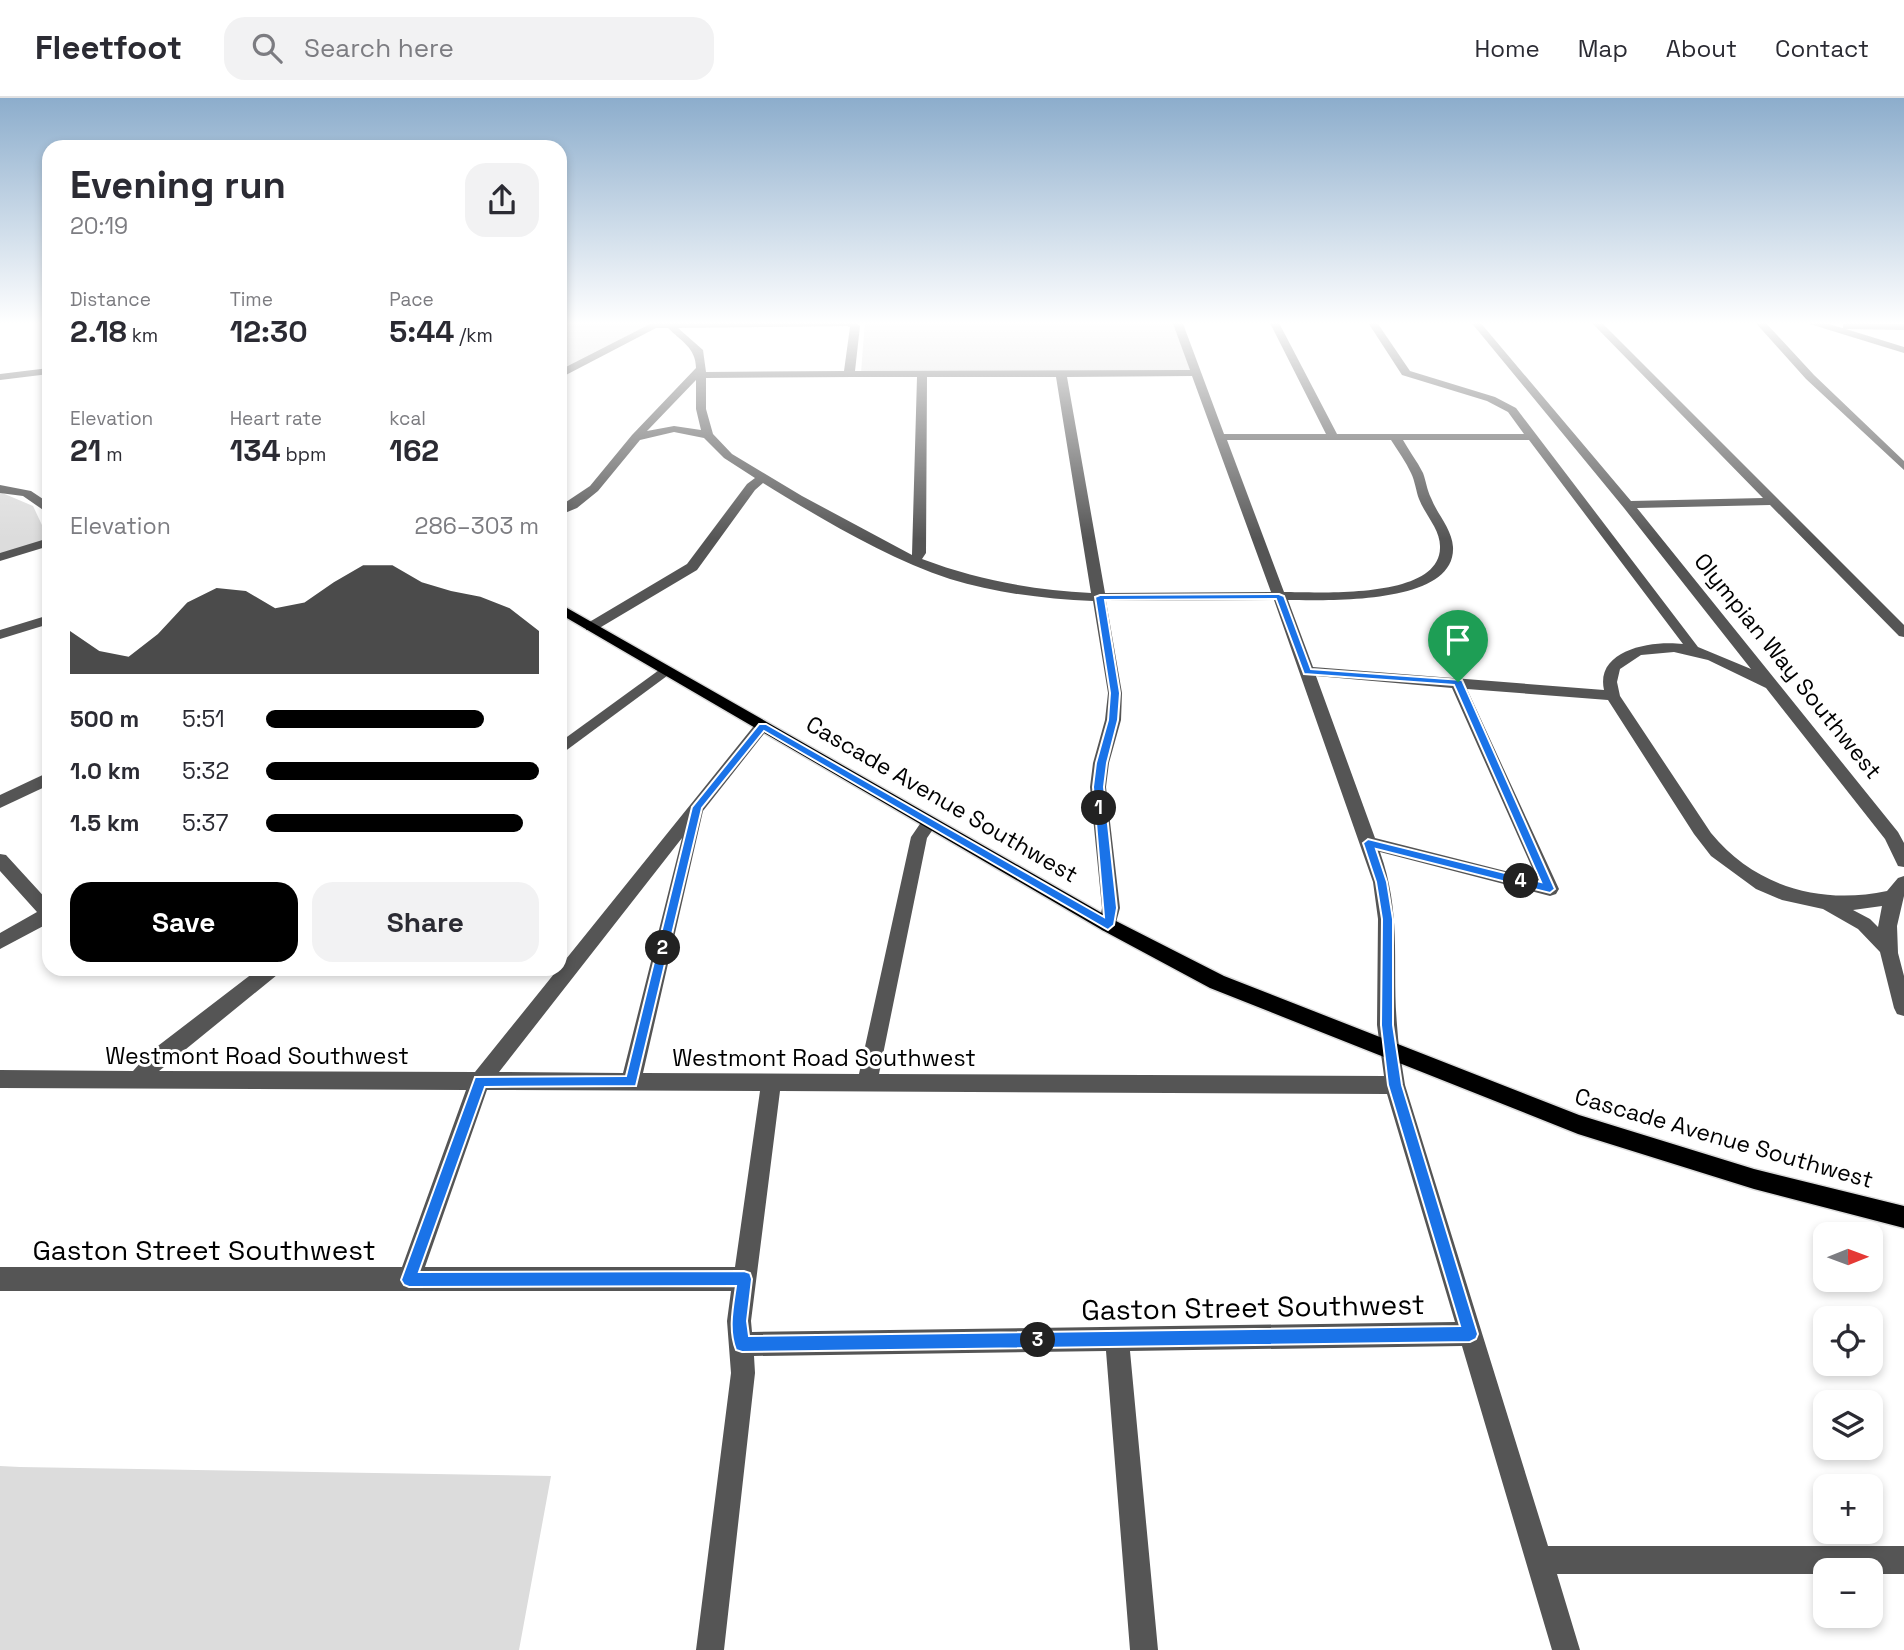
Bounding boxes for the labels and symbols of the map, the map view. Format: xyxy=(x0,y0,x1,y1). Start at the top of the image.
street label: Olympian Way Southwest xyxy=(1687,547,1889,785)
pin xyxy=(1428,610,1488,682)
street label: Cascade Avenue Southwest xyxy=(801,709,1083,889)
pin: 1 xyxy=(1082,790,1116,826)
pin: 4 xyxy=(1504,864,1538,898)
pin: 2 xyxy=(646,930,680,966)
street label: Westmont Road Southwest xyxy=(105,1041,409,1071)
street label: Westmont Road Southwest xyxy=(672,1043,976,1073)
street label: Cascade Avenue Southwest xyxy=(1571,1081,1877,1195)
north arrow xyxy=(1813,1222,1883,1292)
street label: Gaston Street Southwest xyxy=(32,1232,376,1268)
street label: Gaston Street Southwest xyxy=(1081,1286,1425,1328)
pin: 3 xyxy=(1020,1322,1056,1358)

